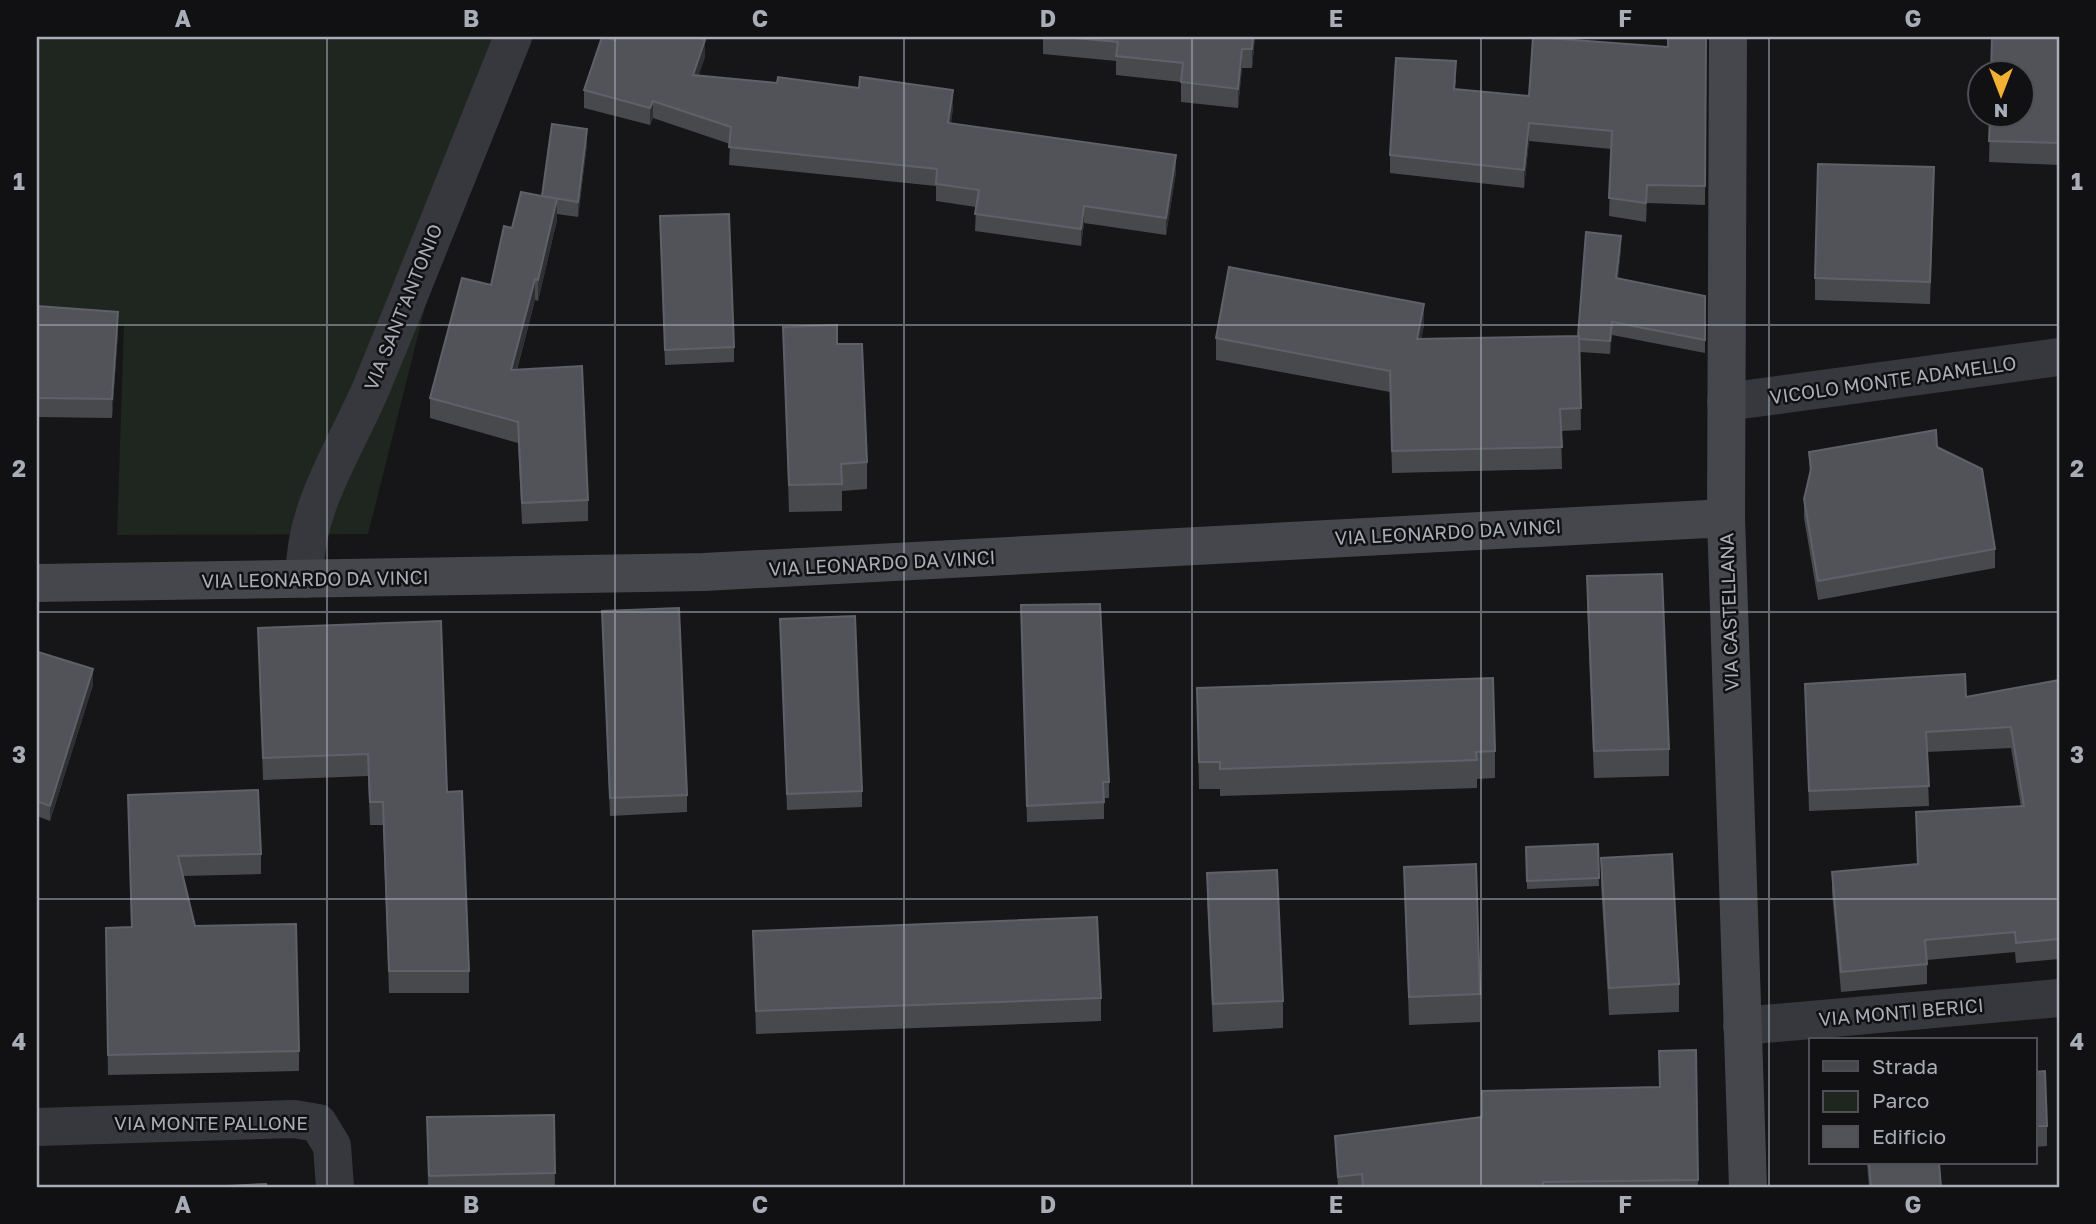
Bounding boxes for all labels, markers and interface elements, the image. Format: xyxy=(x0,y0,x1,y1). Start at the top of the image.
text: A xyxy=(175,4,192,32)
text: B xyxy=(463,4,479,32)
text: C xyxy=(752,4,768,32)
text: D xyxy=(1040,4,1056,32)
text: E xyxy=(1329,4,1343,32)
text: F xyxy=(1618,4,1632,32)
text: G xyxy=(1905,4,1921,32)
north arrow xyxy=(1966,60,2036,130)
text: N xyxy=(1994,100,2008,123)
text: 1 xyxy=(13,167,25,195)
text: 1 xyxy=(2071,167,2083,195)
street label: VIA SANT'ANTONIO xyxy=(359,220,446,393)
street label: VICOLO MONTE ADAMELLO xyxy=(1768,351,2018,408)
text: 2 xyxy=(12,454,26,482)
text: 2 xyxy=(2070,454,2084,482)
street label: VIA LEONARDO DA VINCI xyxy=(1334,514,1562,549)
street label: VIA CASTELLANA xyxy=(1714,532,1743,692)
street label: VIA LEONARDO DA VINCI xyxy=(768,545,996,580)
street label: VIA LEONARDO DA VINCI xyxy=(201,565,429,592)
text: 3 xyxy=(12,740,26,768)
text: 3 xyxy=(2070,740,2084,768)
street label: VIA MONTI BERICI xyxy=(1817,993,1984,1030)
text: 4 xyxy=(12,1027,26,1055)
text: 4 xyxy=(2070,1027,2084,1055)
legend xyxy=(1809,1038,2036,1164)
text: Strada xyxy=(1872,1053,1938,1079)
text: Parco xyxy=(1872,1087,1929,1113)
street label: VIA MONTE PALLONE xyxy=(114,1111,308,1134)
text: Edificio xyxy=(1872,1123,1946,1149)
text: A xyxy=(175,1190,192,1218)
text: B xyxy=(463,1190,479,1218)
text: C xyxy=(752,1190,768,1218)
text: D xyxy=(1040,1190,1056,1218)
text: E xyxy=(1329,1190,1343,1218)
text: F xyxy=(1618,1190,1632,1218)
text: G xyxy=(1905,1190,1921,1218)

